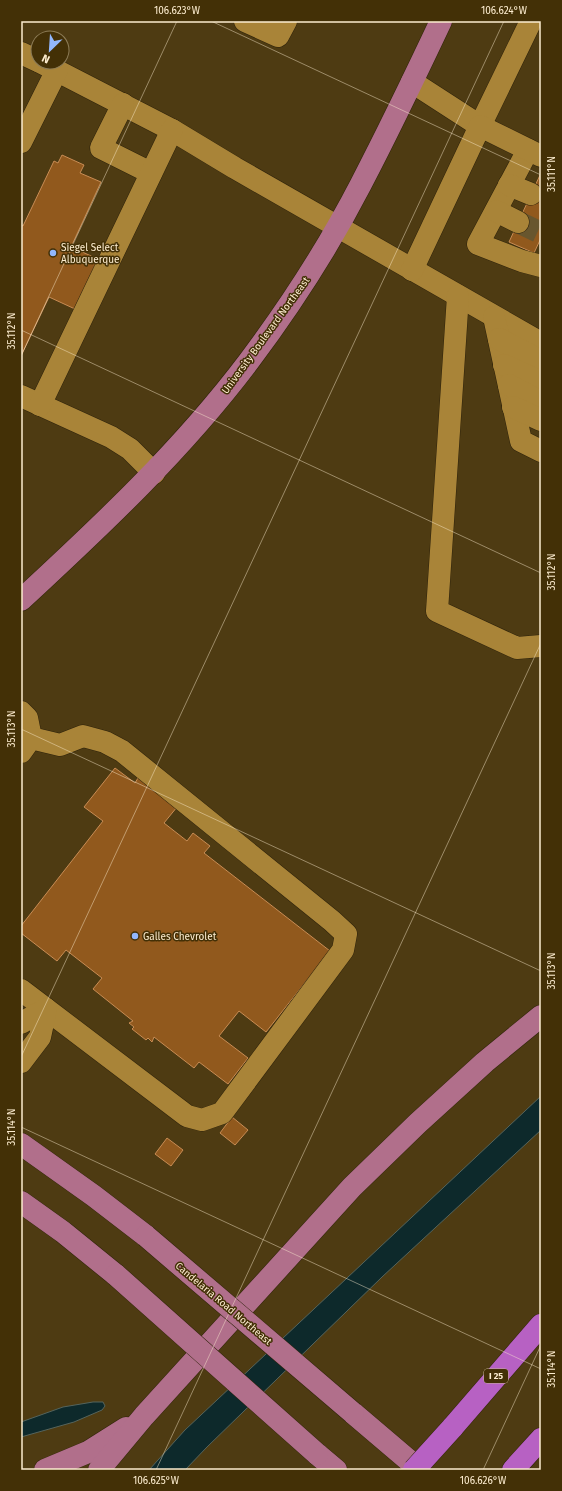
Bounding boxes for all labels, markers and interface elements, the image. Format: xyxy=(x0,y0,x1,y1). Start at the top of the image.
text: 106.623°W xyxy=(154,5,201,17)
text: 106.624°W xyxy=(481,5,528,17)
north arrow xyxy=(30,30,70,70)
text: N xyxy=(40,51,52,66)
text: 35.111°N xyxy=(546,156,558,192)
place label: Siegel Select Albuquerque xyxy=(61,242,119,266)
marker: Siegel Select Albuquerque xyxy=(48,248,58,258)
street label: University Boulevard Northeast xyxy=(219,275,312,396)
text: 35.112°N xyxy=(6,313,18,349)
text: 35.112°N xyxy=(546,554,558,590)
text: 35.113°N xyxy=(6,711,18,747)
marker: Galles Chevrolet xyxy=(130,931,140,941)
place label: Galles Chevrolet xyxy=(143,931,217,943)
text: 35.113°N xyxy=(546,953,558,989)
text: 35.114°N xyxy=(6,1108,18,1146)
street label: Candelaria Road Northeast xyxy=(173,1260,274,1348)
text: 35.114°N xyxy=(546,1350,558,1388)
road number: I 25 xyxy=(484,1369,508,1383)
text: 106.625°W xyxy=(133,1475,180,1487)
text: 106.626°W xyxy=(460,1475,507,1487)

